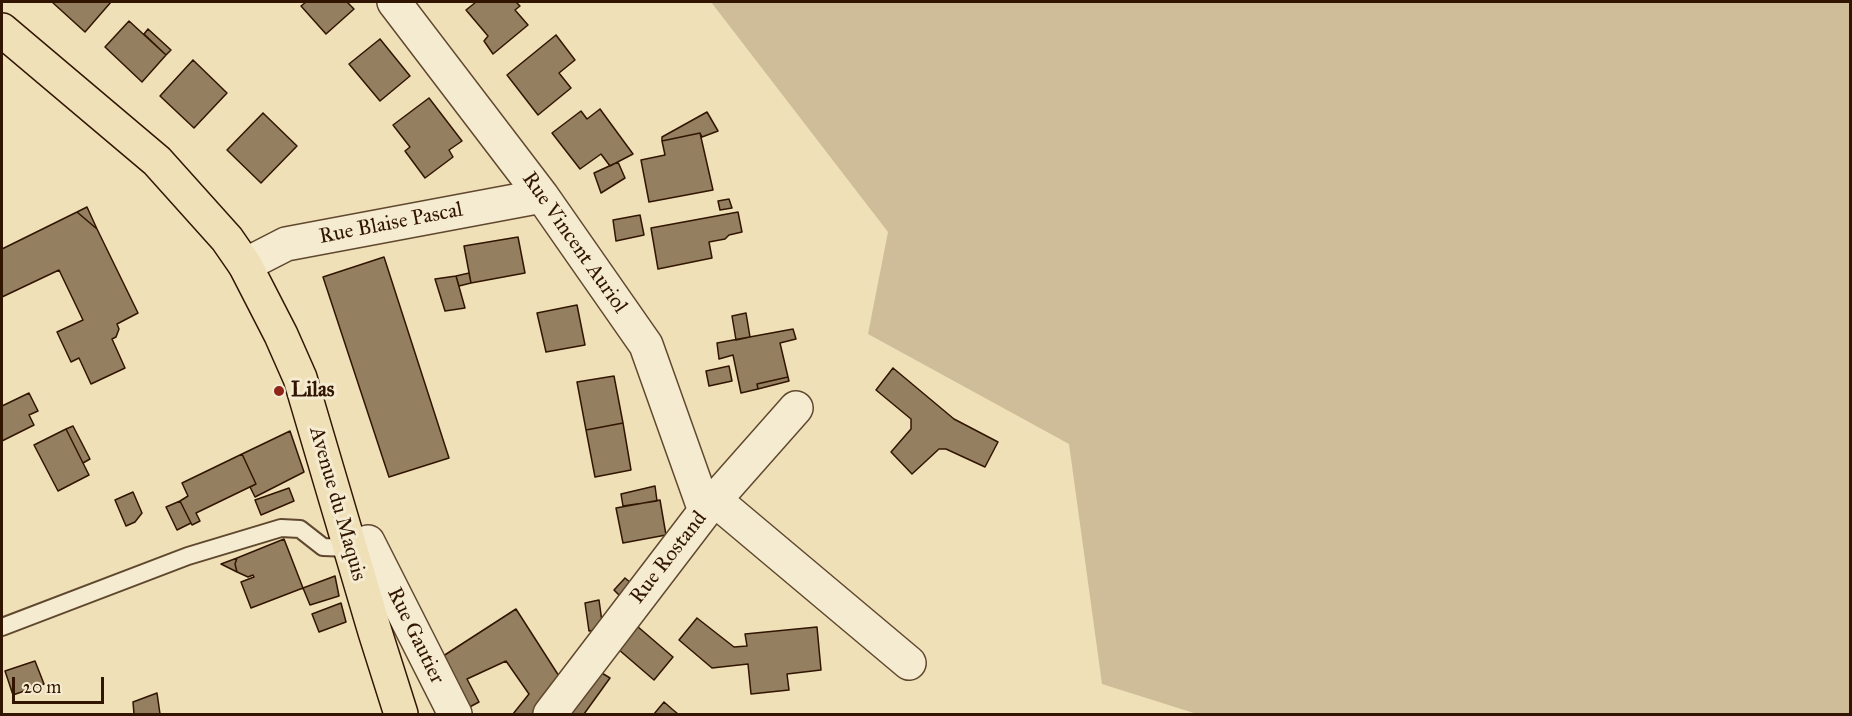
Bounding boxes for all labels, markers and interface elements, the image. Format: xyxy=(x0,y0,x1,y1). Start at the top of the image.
street label: Rue Vincent Auriol xyxy=(516,168,632,318)
street label: Rue Blaise Pascal xyxy=(317,198,465,250)
place label: Lilas xyxy=(291,378,334,404)
marker: Lilas xyxy=(272,384,286,398)
street label: Avenue du Maquis xyxy=(303,424,371,584)
street label: Rue Rostand xyxy=(625,507,713,609)
street label: Rue Gautier xyxy=(381,584,449,688)
scale bar xyxy=(15,665,106,703)
text: 20 m xyxy=(23,676,61,698)

